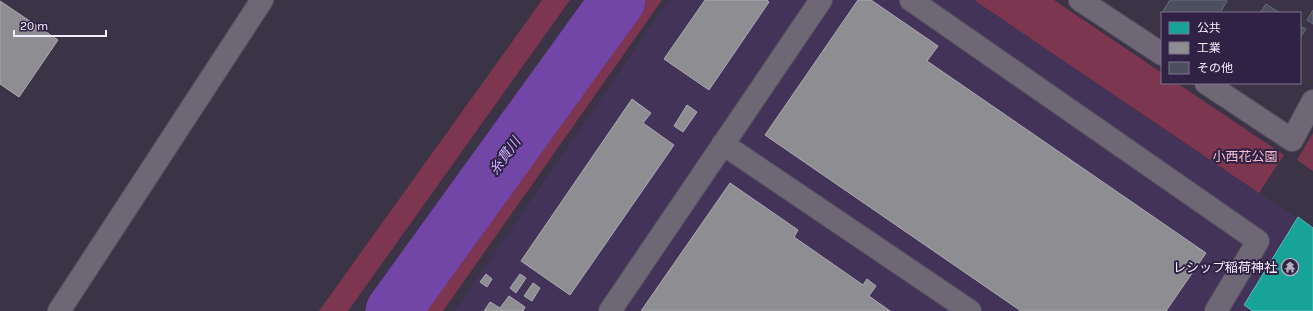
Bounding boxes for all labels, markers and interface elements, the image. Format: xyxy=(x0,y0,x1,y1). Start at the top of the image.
scale bar xyxy=(14,12,106,38)
legend xyxy=(1161,12,1301,84)
text: 20 m xyxy=(20,19,48,33)
text: 公共 xyxy=(1197,21,1221,35)
text: 工業 xyxy=(1197,41,1221,55)
text: その他 xyxy=(1197,61,1233,75)
water label: 糸貫川 xyxy=(486,132,525,178)
park label: 小西花公園 xyxy=(1212,149,1278,164)
temple icon: レシップ稲荷神社 xyxy=(1280,257,1300,277)
place label: レシップ稲荷神社 xyxy=(1173,260,1277,275)

